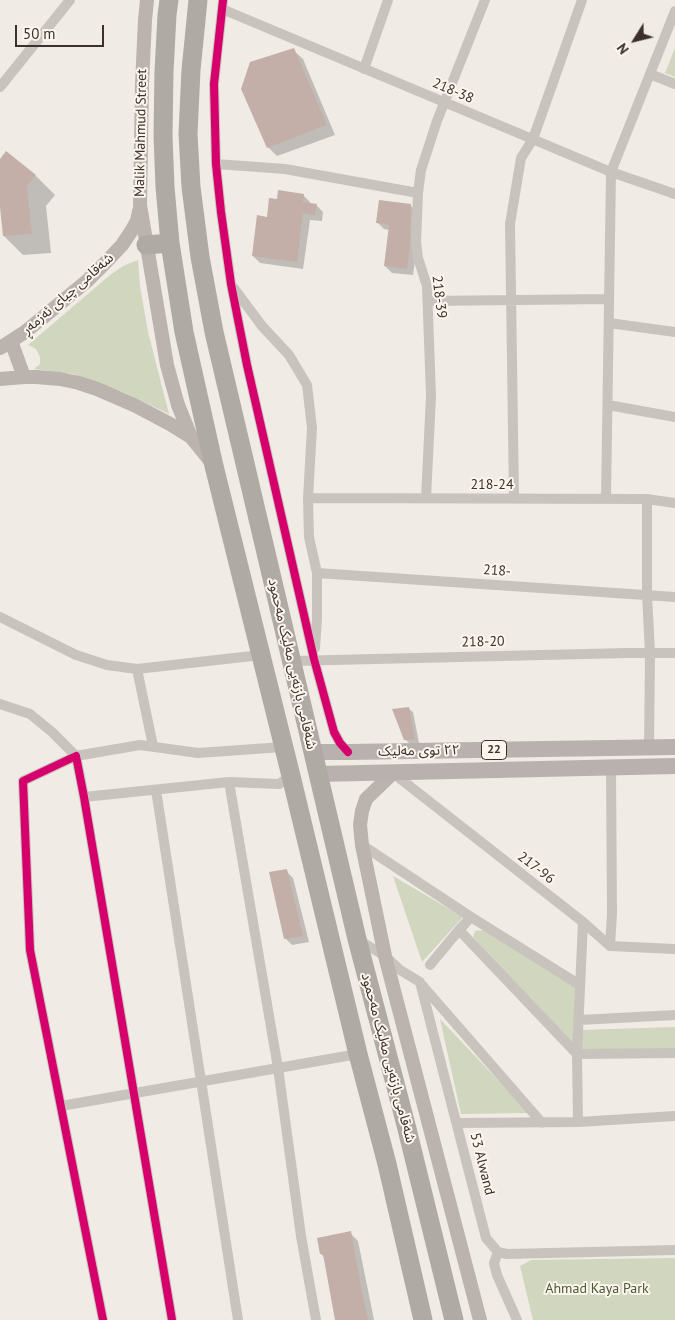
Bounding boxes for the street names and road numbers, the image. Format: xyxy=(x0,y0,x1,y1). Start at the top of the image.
street label: Malik Mahmud Street xyxy=(131,69,151,197)
street label: 218-38 xyxy=(430,75,476,107)
street label: شەقامی چیای ئەزمەڕ xyxy=(19,250,117,338)
street label: 218-39 xyxy=(428,275,450,319)
street label: 218-24 xyxy=(470,477,514,493)
street label: 218- xyxy=(482,562,512,580)
street label: شەقامی بازنەیی مەلیک مەحمود xyxy=(264,577,320,751)
street label: 218-20 xyxy=(461,633,505,651)
road number: 22 xyxy=(482,740,506,760)
street label: ٢٢ توی مەلیک xyxy=(378,742,460,760)
street label: 217-96 xyxy=(514,848,558,888)
street label: شەقامی بازنەیی مەلیک مەحمود xyxy=(357,971,419,1145)
street label: 53 Alwand xyxy=(466,1131,498,1197)

